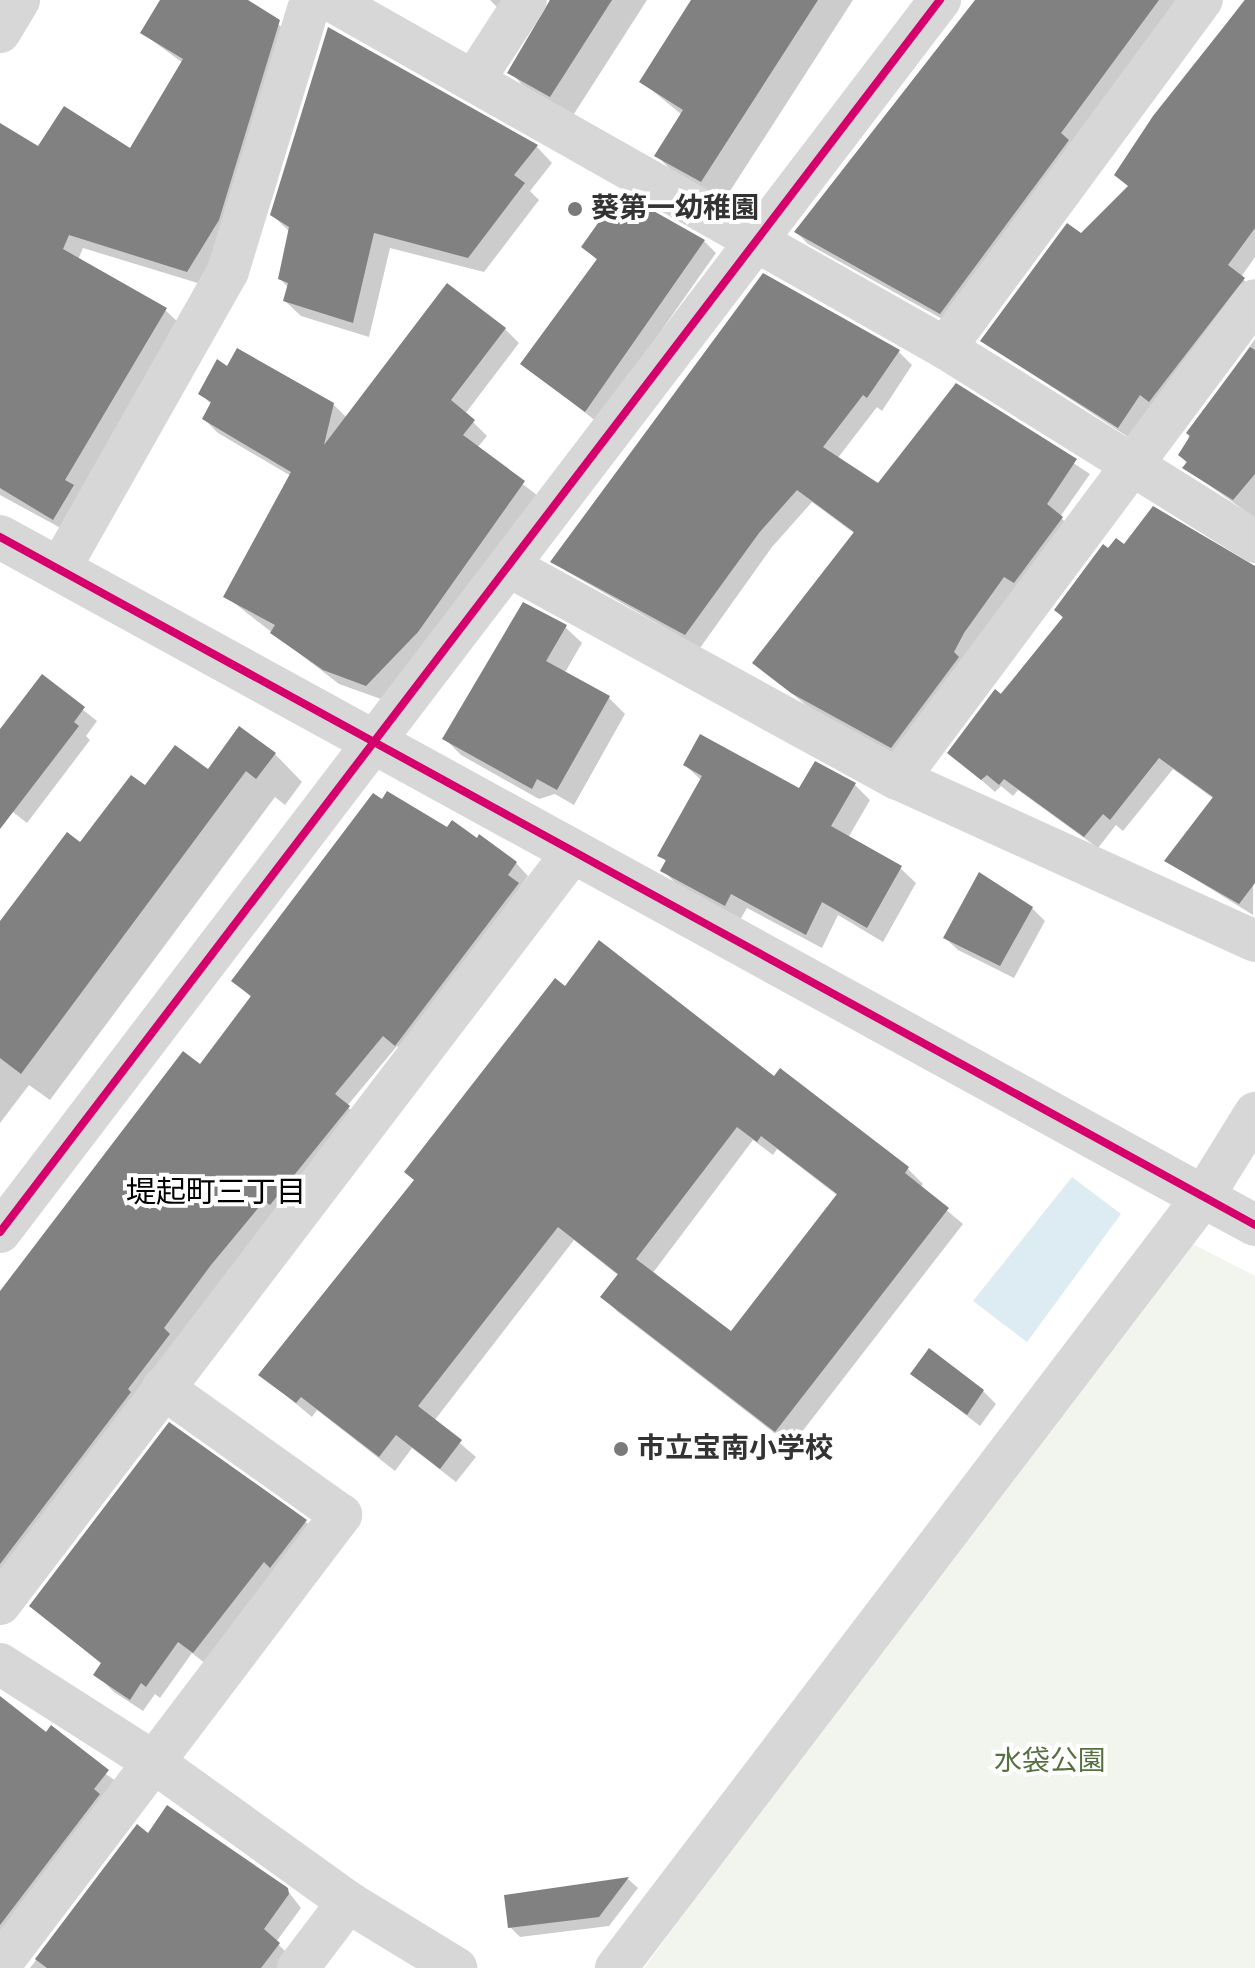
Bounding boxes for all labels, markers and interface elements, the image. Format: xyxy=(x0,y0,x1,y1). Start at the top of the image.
place label: 葵第一幼稚園 xyxy=(591,192,759,226)
marker: 葵第一幼稚園 xyxy=(566,200,584,218)
district label: 堤起町三丁目 xyxy=(126,1175,306,1211)
place label: 市立宝南小学校 xyxy=(637,1432,833,1466)
marker: 市立宝南小学校 xyxy=(612,1440,630,1458)
park label: 水袋公園 xyxy=(994,1745,1106,1779)

